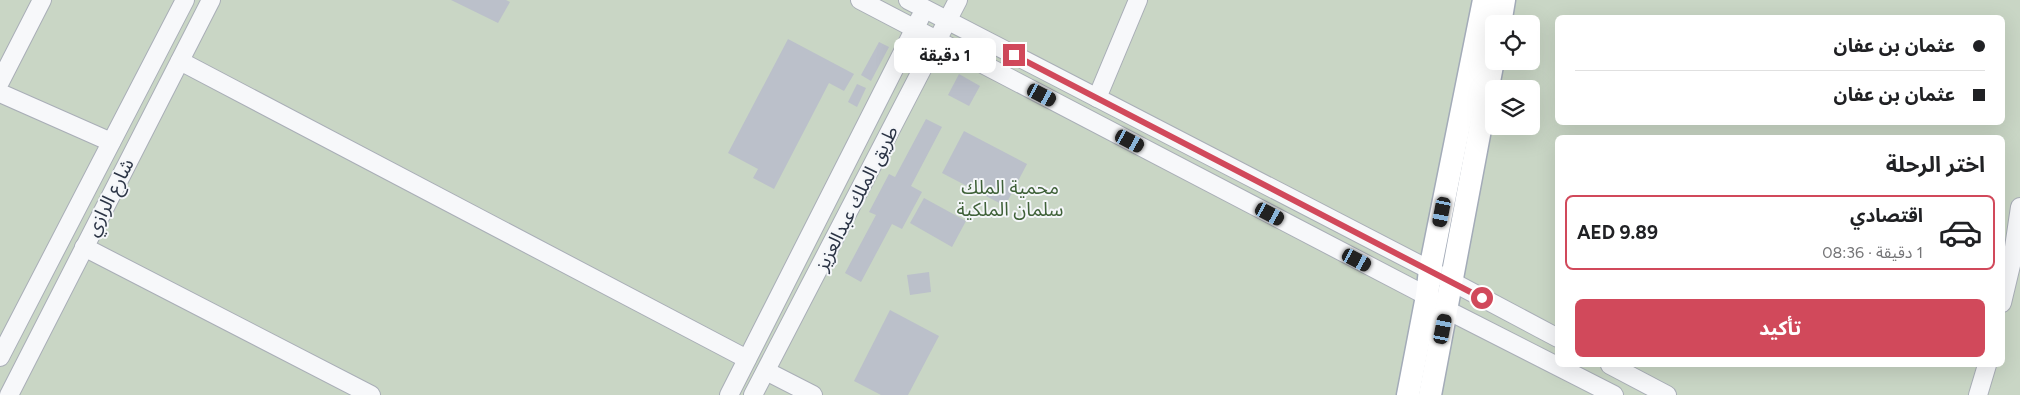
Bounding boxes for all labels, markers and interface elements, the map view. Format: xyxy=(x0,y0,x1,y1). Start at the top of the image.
map controls xyxy=(1485,15,1540,135)
button: locate xyxy=(1485,15,1540,70)
text: عثمان بن عفان xyxy=(1834,34,1955,57)
callout: 1 دقيقة xyxy=(894,38,996,72)
route end xyxy=(1003,44,1025,66)
text: 1 دقيقة xyxy=(920,46,970,65)
button: layers xyxy=(1485,80,1540,135)
car xyxy=(1025,81,1058,109)
text: عثمان بن عفان xyxy=(1834,83,1955,106)
street label: طريق الملك عبدالعزيز xyxy=(810,122,903,275)
car xyxy=(1113,127,1146,155)
text: اختر الرحلة xyxy=(1886,151,1985,178)
street label: شارع الرازي xyxy=(80,155,142,241)
park label: محمية الملك سلمان الملكية xyxy=(957,176,1063,221)
car xyxy=(1431,196,1452,228)
car xyxy=(1253,200,1286,228)
text: اقتصادي xyxy=(1850,204,1923,227)
icon: car xyxy=(1938,210,1983,255)
text: AED 9.89 xyxy=(1577,221,1658,244)
text: 1 دقيقة · 08:36 xyxy=(1822,243,1923,262)
car xyxy=(1340,246,1373,274)
route start xyxy=(1471,287,1493,309)
button: تأكيد xyxy=(1575,299,1985,357)
car xyxy=(1432,313,1453,345)

